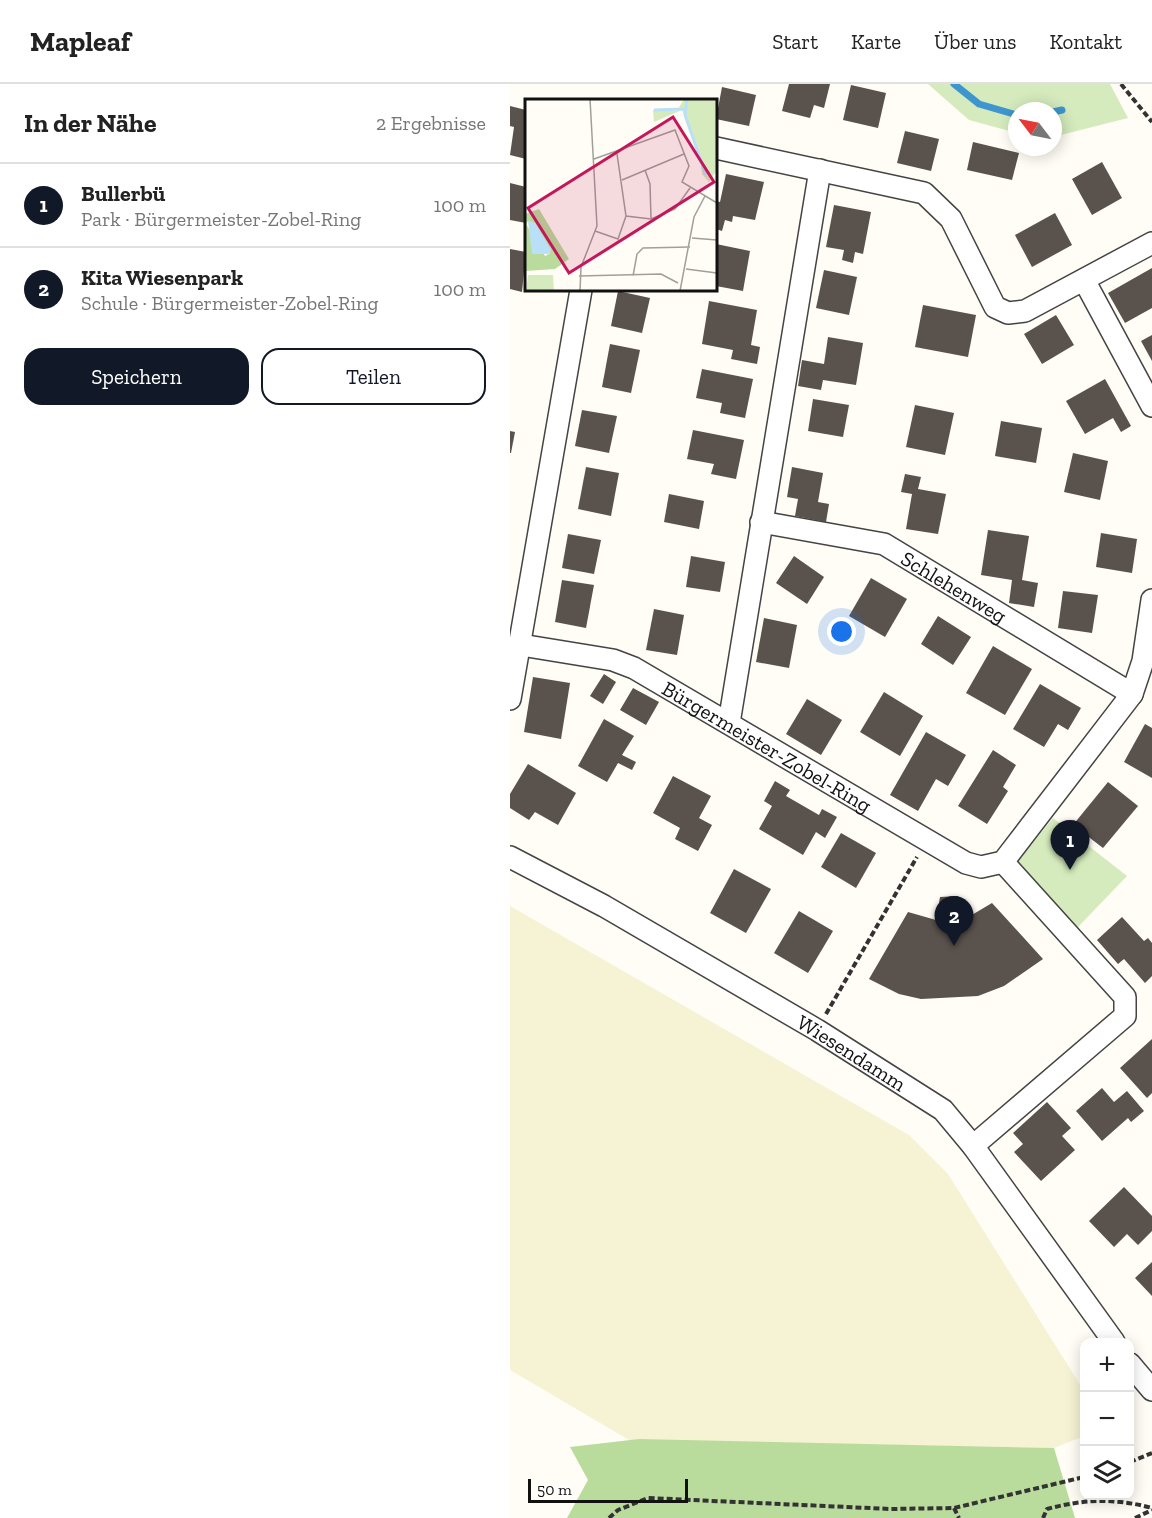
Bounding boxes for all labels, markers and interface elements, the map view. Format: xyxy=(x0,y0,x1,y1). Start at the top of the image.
text: Mapleaf xyxy=(30,25,130,58)
text: Start xyxy=(772,29,818,54)
text: Karte xyxy=(851,29,901,54)
text: Über uns xyxy=(934,29,1016,54)
text: Kontakt xyxy=(1049,29,1122,54)
inset map xyxy=(525,99,717,291)
north arrow xyxy=(1008,102,1062,156)
text: In der Nähe xyxy=(24,107,156,139)
text: 2 Ergebnisse xyxy=(376,111,486,135)
text: Bullerbü xyxy=(81,180,165,207)
text: 1 xyxy=(39,193,48,217)
text: 100 m xyxy=(433,193,486,217)
text: Park · Bürgermeister-Zobel-Ring xyxy=(81,207,361,231)
text: Kita Wiesenpark xyxy=(81,264,243,291)
text: 2 xyxy=(38,277,49,301)
text: 100 m xyxy=(433,277,486,301)
text: Schule · Bürgermeister-Zobel-Ring xyxy=(81,291,378,315)
button: Speichern xyxy=(24,348,249,405)
button: Teilen xyxy=(261,348,486,405)
street label: Schlehenweg xyxy=(897,545,1012,628)
your location xyxy=(827,617,856,646)
street label: Bürgermeister-Zobel-Ring xyxy=(658,675,877,818)
pin: 1 xyxy=(1050,820,1090,870)
pin: 2 xyxy=(934,896,974,946)
street label: Wiesendamm xyxy=(793,1009,911,1096)
map controls xyxy=(1080,1338,1134,1500)
button: + xyxy=(1080,1338,1134,1392)
button: − xyxy=(1080,1392,1134,1446)
button: layers xyxy=(1080,1446,1134,1500)
scale bar xyxy=(528,1476,688,1504)
text: 50 m xyxy=(537,1480,572,1499)

